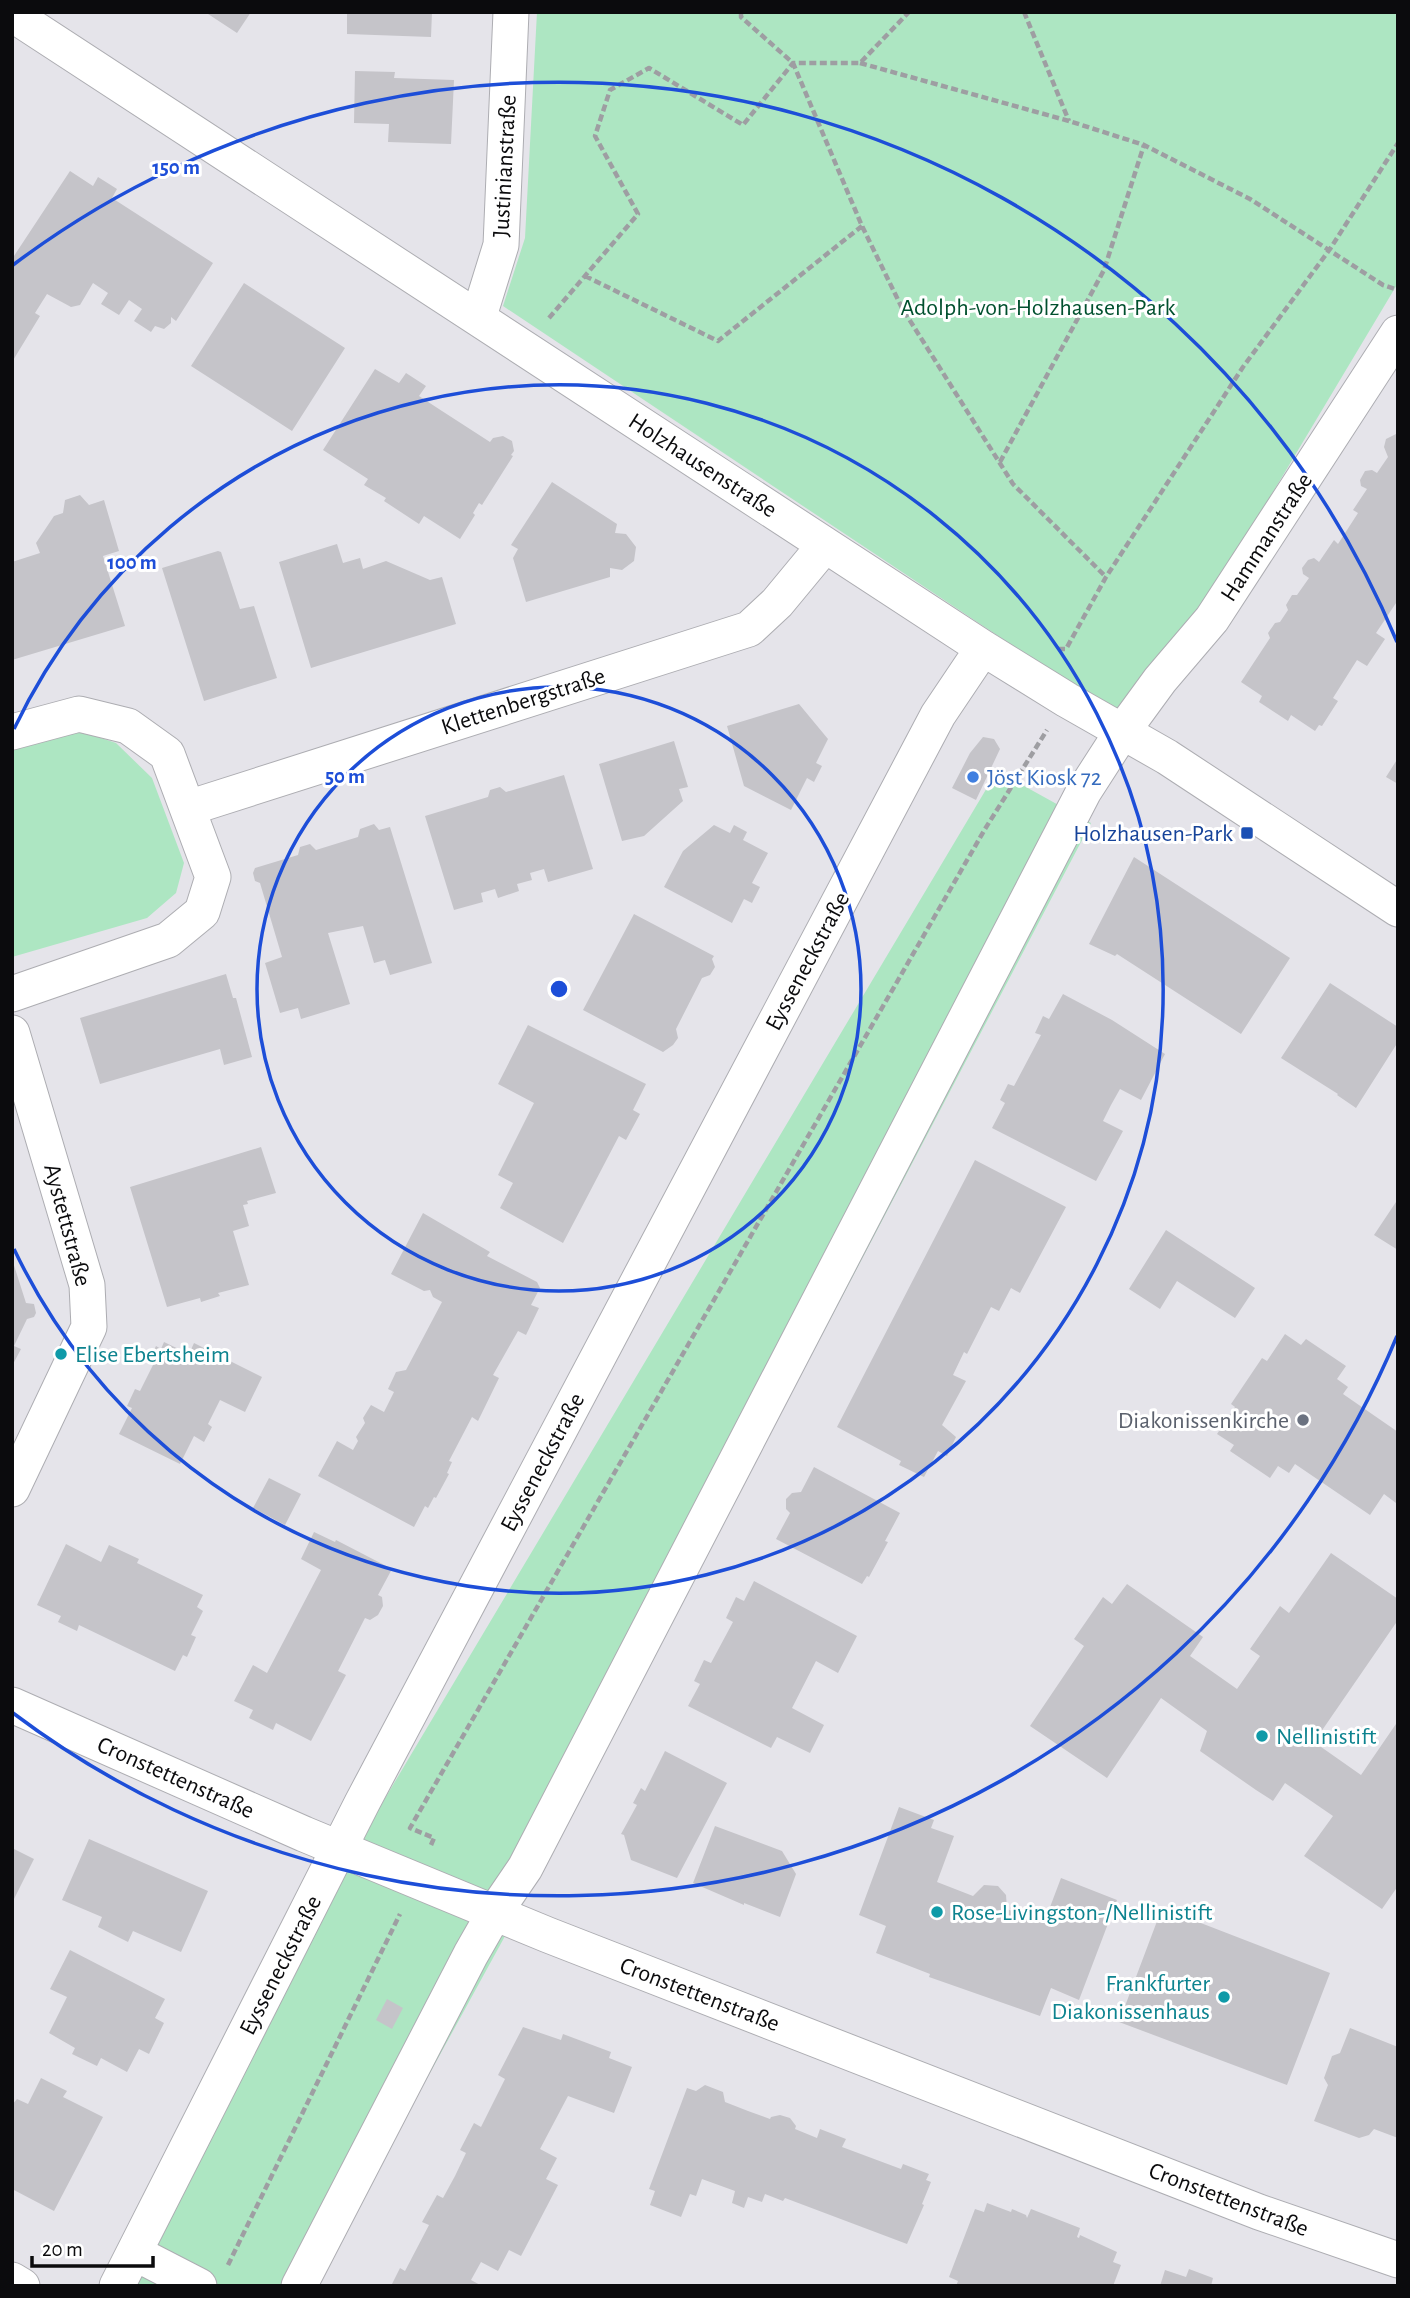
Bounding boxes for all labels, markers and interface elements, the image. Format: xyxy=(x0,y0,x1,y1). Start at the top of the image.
street label: Justinianstraße xyxy=(489,94,521,238)
text: 150 m xyxy=(152,157,200,178)
park label: Adolph-von-Holzhausen-Park xyxy=(900,296,1176,320)
street label: Holzhausenstraße xyxy=(624,409,781,523)
street label: Hammanstraße xyxy=(1217,469,1317,606)
text: 100 m xyxy=(107,552,157,573)
street label: Klettenbergstraße xyxy=(438,664,608,740)
text: 50 m xyxy=(325,766,365,787)
place label: Jöst Kiosk 72 xyxy=(987,766,1102,790)
marker: Jöst Kiosk 72 xyxy=(965,769,981,785)
place label: Holzhausen-Park xyxy=(1073,822,1233,846)
marker: Holzhausen-Park xyxy=(1239,825,1255,841)
street label: Eysseneckstraße xyxy=(761,888,854,1035)
centre of rings xyxy=(547,977,571,1001)
street label: Aystettstraße xyxy=(39,1161,95,1289)
place label: Elise Ebertsheim xyxy=(75,1343,230,1367)
marker: Elise Ebertsheim xyxy=(53,1346,69,1362)
street label: Eysseneckstraße xyxy=(496,1389,589,1536)
place label: Diakonissenkirche xyxy=(1118,1409,1289,1433)
marker: Diakonissenkirche xyxy=(1295,1412,1311,1428)
place label: Nellinistift xyxy=(1276,1725,1377,1749)
marker: Nellinistift xyxy=(1254,1728,1270,1744)
street label: Cronstettenstraße xyxy=(94,1733,258,1823)
street label: Eysseneckstraße xyxy=(235,1892,326,2039)
place label: Rose-Livingston-/Nellinistift xyxy=(951,1901,1213,1925)
marker: Rose-Livingston-/Nellinistift xyxy=(929,1904,945,1920)
street label: Cronstettenstraße xyxy=(617,1953,783,2036)
place label: Frankfurter Diakonissenhaus xyxy=(1051,1972,1210,2024)
marker: Frankfurter Diakonissenhaus xyxy=(1216,1989,1232,2005)
street label: Cronstettenstraße xyxy=(1146,2158,1312,2241)
scale bar xyxy=(32,2224,152,2268)
text: 20 m xyxy=(42,2239,83,2260)

